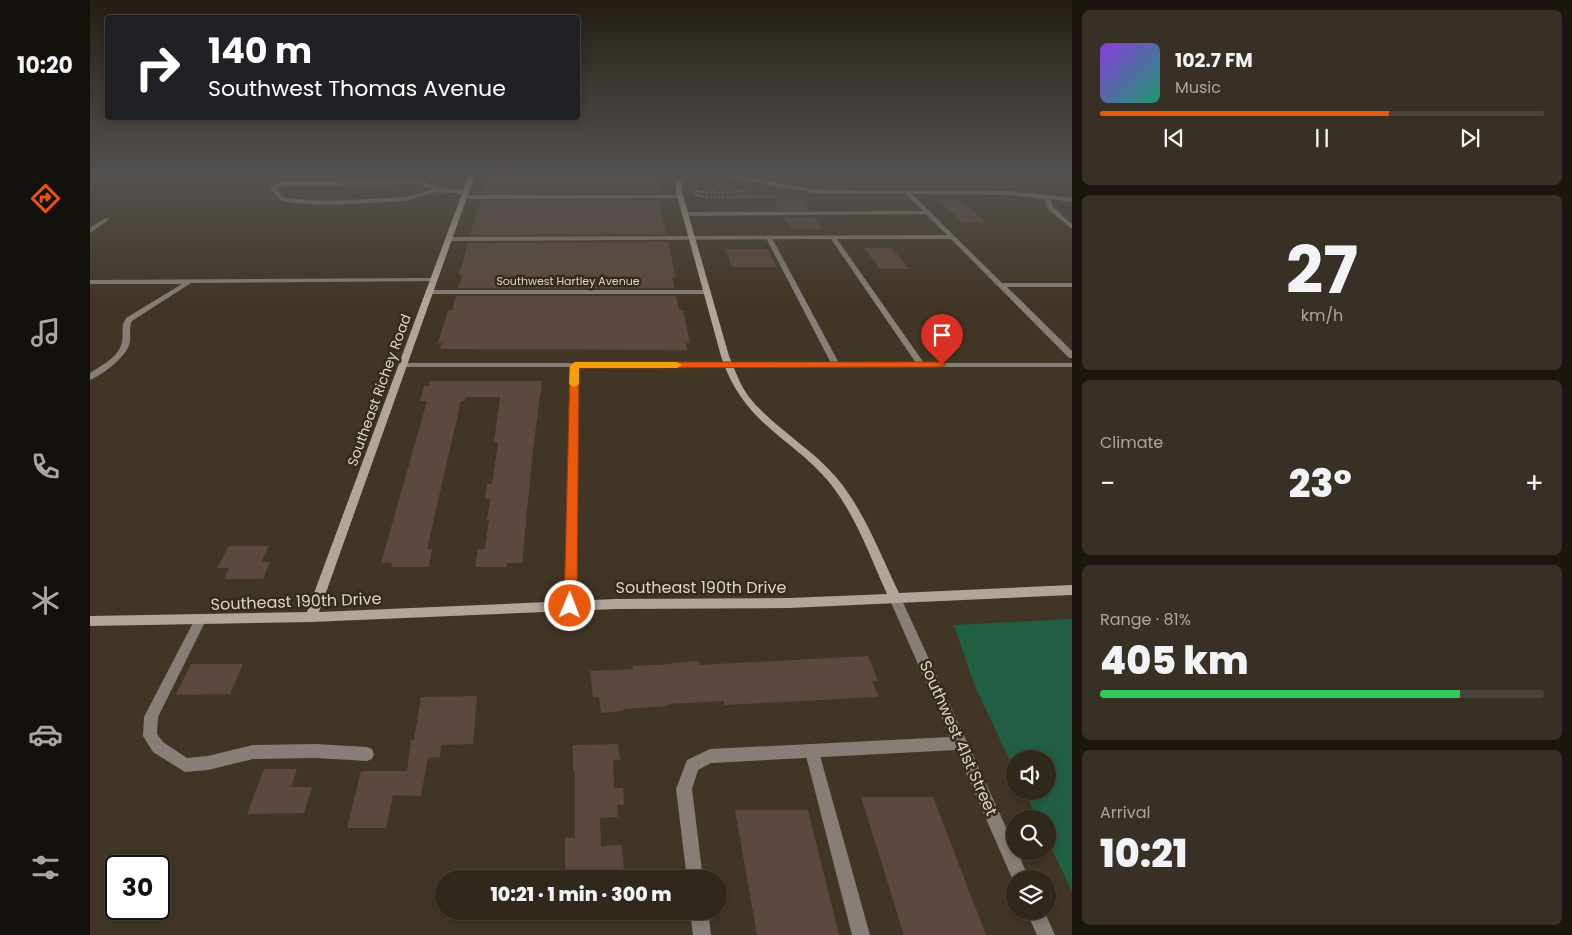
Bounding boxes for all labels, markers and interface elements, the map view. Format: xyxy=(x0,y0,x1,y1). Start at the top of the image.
text: 140 m xyxy=(208,26,312,75)
icon: right xyxy=(125,35,190,100)
text: 102.7 FM xyxy=(1175,47,1253,74)
text: 10:20 xyxy=(17,50,73,81)
text: Southwest Thomas Avenue xyxy=(208,73,506,104)
text: Music xyxy=(1175,76,1221,99)
icon: previous xyxy=(1160,124,1188,152)
icon: pause xyxy=(1308,124,1336,152)
icon: next xyxy=(1456,124,1484,152)
icon: directions xyxy=(28,181,63,216)
text: 27 xyxy=(1286,225,1358,316)
street label: Southwest Hartley Avenue xyxy=(496,273,640,289)
text: km/h xyxy=(1301,304,1343,327)
street label: Southeast Richey Road xyxy=(342,311,416,469)
pin xyxy=(921,314,963,365)
icon: music xyxy=(28,315,63,350)
icon: arrive xyxy=(928,321,956,349)
text: Climate xyxy=(1100,431,1163,454)
icon: phone xyxy=(28,449,63,484)
text: 23° xyxy=(1289,457,1352,510)
text: − xyxy=(1100,464,1115,503)
text: + xyxy=(1525,464,1544,503)
street label: Southeast 190th Drive xyxy=(616,576,786,599)
position arrow xyxy=(543,579,595,631)
icon: climate xyxy=(28,583,63,618)
street label: Southeast 190th Drive xyxy=(210,587,382,616)
text: Range · 81% xyxy=(1100,608,1191,631)
text: 405 km xyxy=(1100,634,1249,687)
street label: Southwest 41st Street xyxy=(914,657,1003,820)
icon: car xyxy=(28,717,63,752)
map controls xyxy=(1006,750,1056,920)
button: sound xyxy=(1006,750,1056,800)
text: Arrival xyxy=(1100,801,1150,824)
button: search xyxy=(1006,810,1056,860)
text: 10:21 xyxy=(1100,827,1187,880)
icon: filters xyxy=(28,850,63,885)
speed limit sign: 30 xyxy=(105,855,170,920)
button: layers xyxy=(1006,870,1056,920)
text: 10:21 · 1 min · 300 m xyxy=(490,881,672,908)

